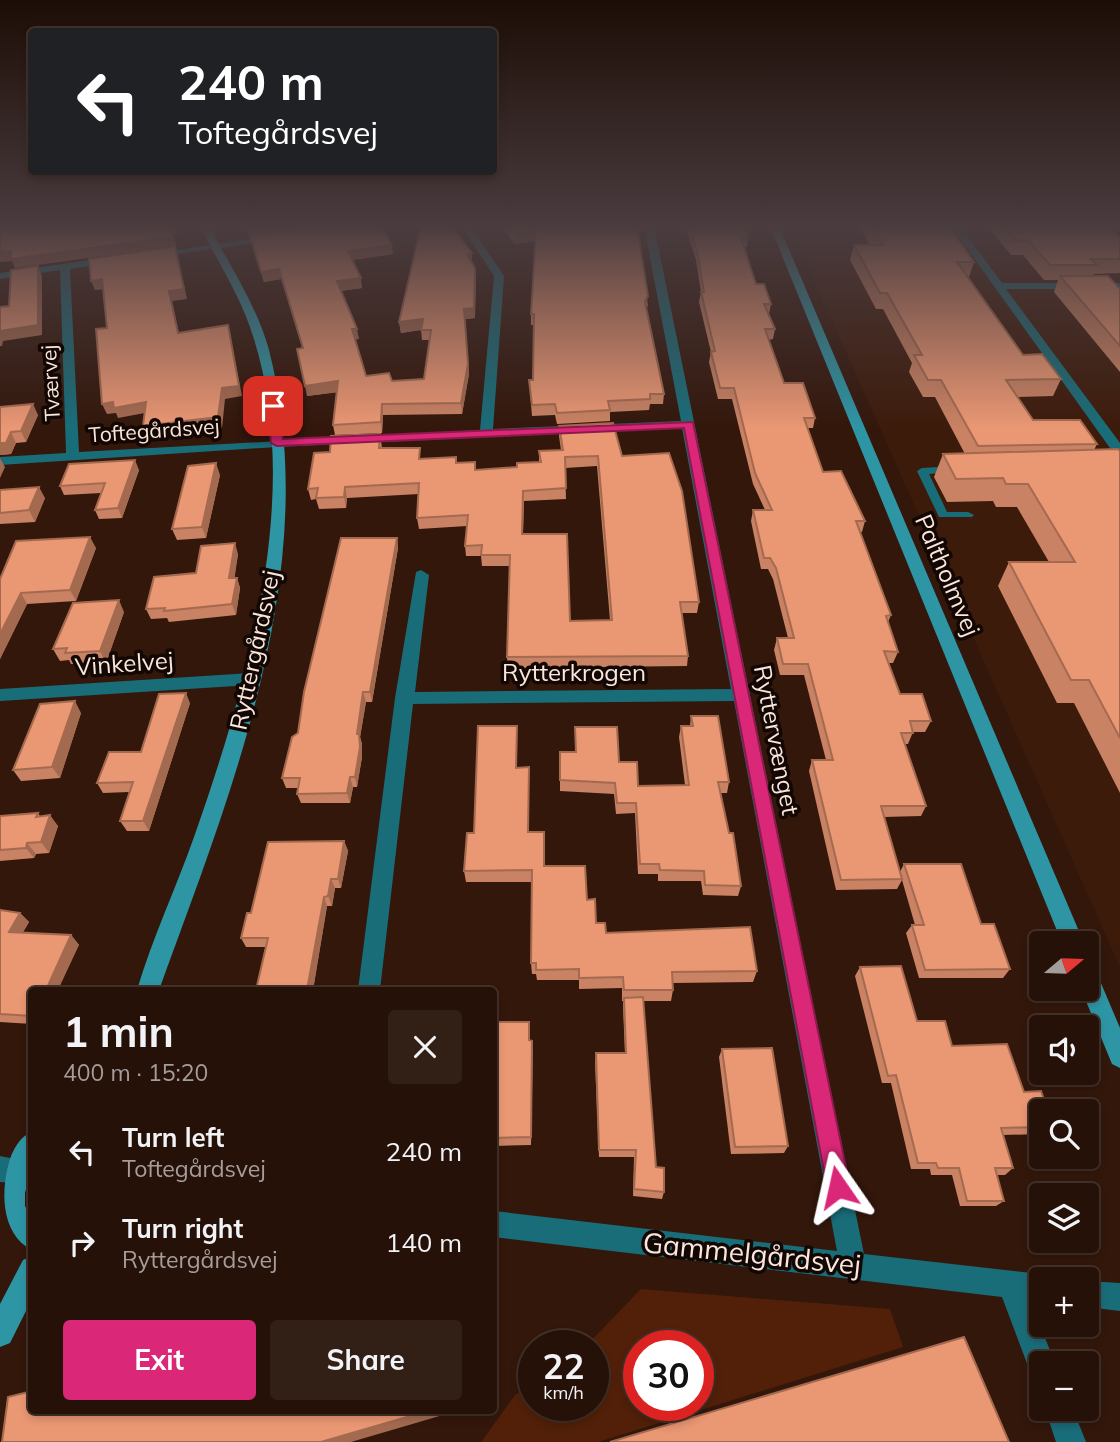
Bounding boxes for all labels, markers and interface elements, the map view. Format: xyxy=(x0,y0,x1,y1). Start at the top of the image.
text: 240 m xyxy=(178,51,324,112)
icon: left xyxy=(63,56,154,147)
text: Toftegårdsvej xyxy=(178,112,378,152)
street label: Tværvej xyxy=(35,344,65,422)
pin xyxy=(243,376,303,436)
icon: arrive xyxy=(254,387,292,425)
street label: Toftegårdsvej xyxy=(88,412,220,448)
street label: Paltholmvej xyxy=(909,510,987,640)
street label: Ryttergårdsvej xyxy=(222,567,286,733)
street label: Vinkelvej xyxy=(74,645,174,681)
street label: Rytterkrogen xyxy=(502,657,646,687)
street label: Ryttervænget xyxy=(748,663,806,817)
north arrow xyxy=(1029,931,1099,1001)
map controls xyxy=(1029,931,1099,1421)
text: 1 min xyxy=(63,1005,174,1058)
button: close xyxy=(388,1010,462,1084)
button: sound xyxy=(1029,1015,1099,1085)
text: 400 m · 15:20 xyxy=(63,1058,208,1087)
button: search xyxy=(1029,1099,1099,1169)
text: Turn left xyxy=(122,1121,224,1154)
icon: left xyxy=(63,1133,101,1171)
text: 240 m xyxy=(386,1135,462,1168)
position arrow xyxy=(801,1150,875,1224)
text: Toftegårdsvej xyxy=(122,1154,266,1183)
button: layers xyxy=(1029,1183,1099,1253)
text: Turn right xyxy=(122,1212,243,1245)
icon: right xyxy=(63,1224,101,1262)
street label: Gammelgårdsvej xyxy=(641,1224,863,1282)
text: 140 m xyxy=(386,1226,462,1259)
text: Ryttergårdsvej xyxy=(122,1245,278,1274)
button: + xyxy=(1029,1267,1099,1337)
button: Exit xyxy=(63,1320,256,1400)
button: Share xyxy=(270,1320,462,1400)
speed limit sign: 30 xyxy=(623,1330,714,1421)
text: 22 xyxy=(542,1344,585,1388)
button: − xyxy=(1029,1351,1099,1421)
text: km/h xyxy=(543,1381,584,1404)

